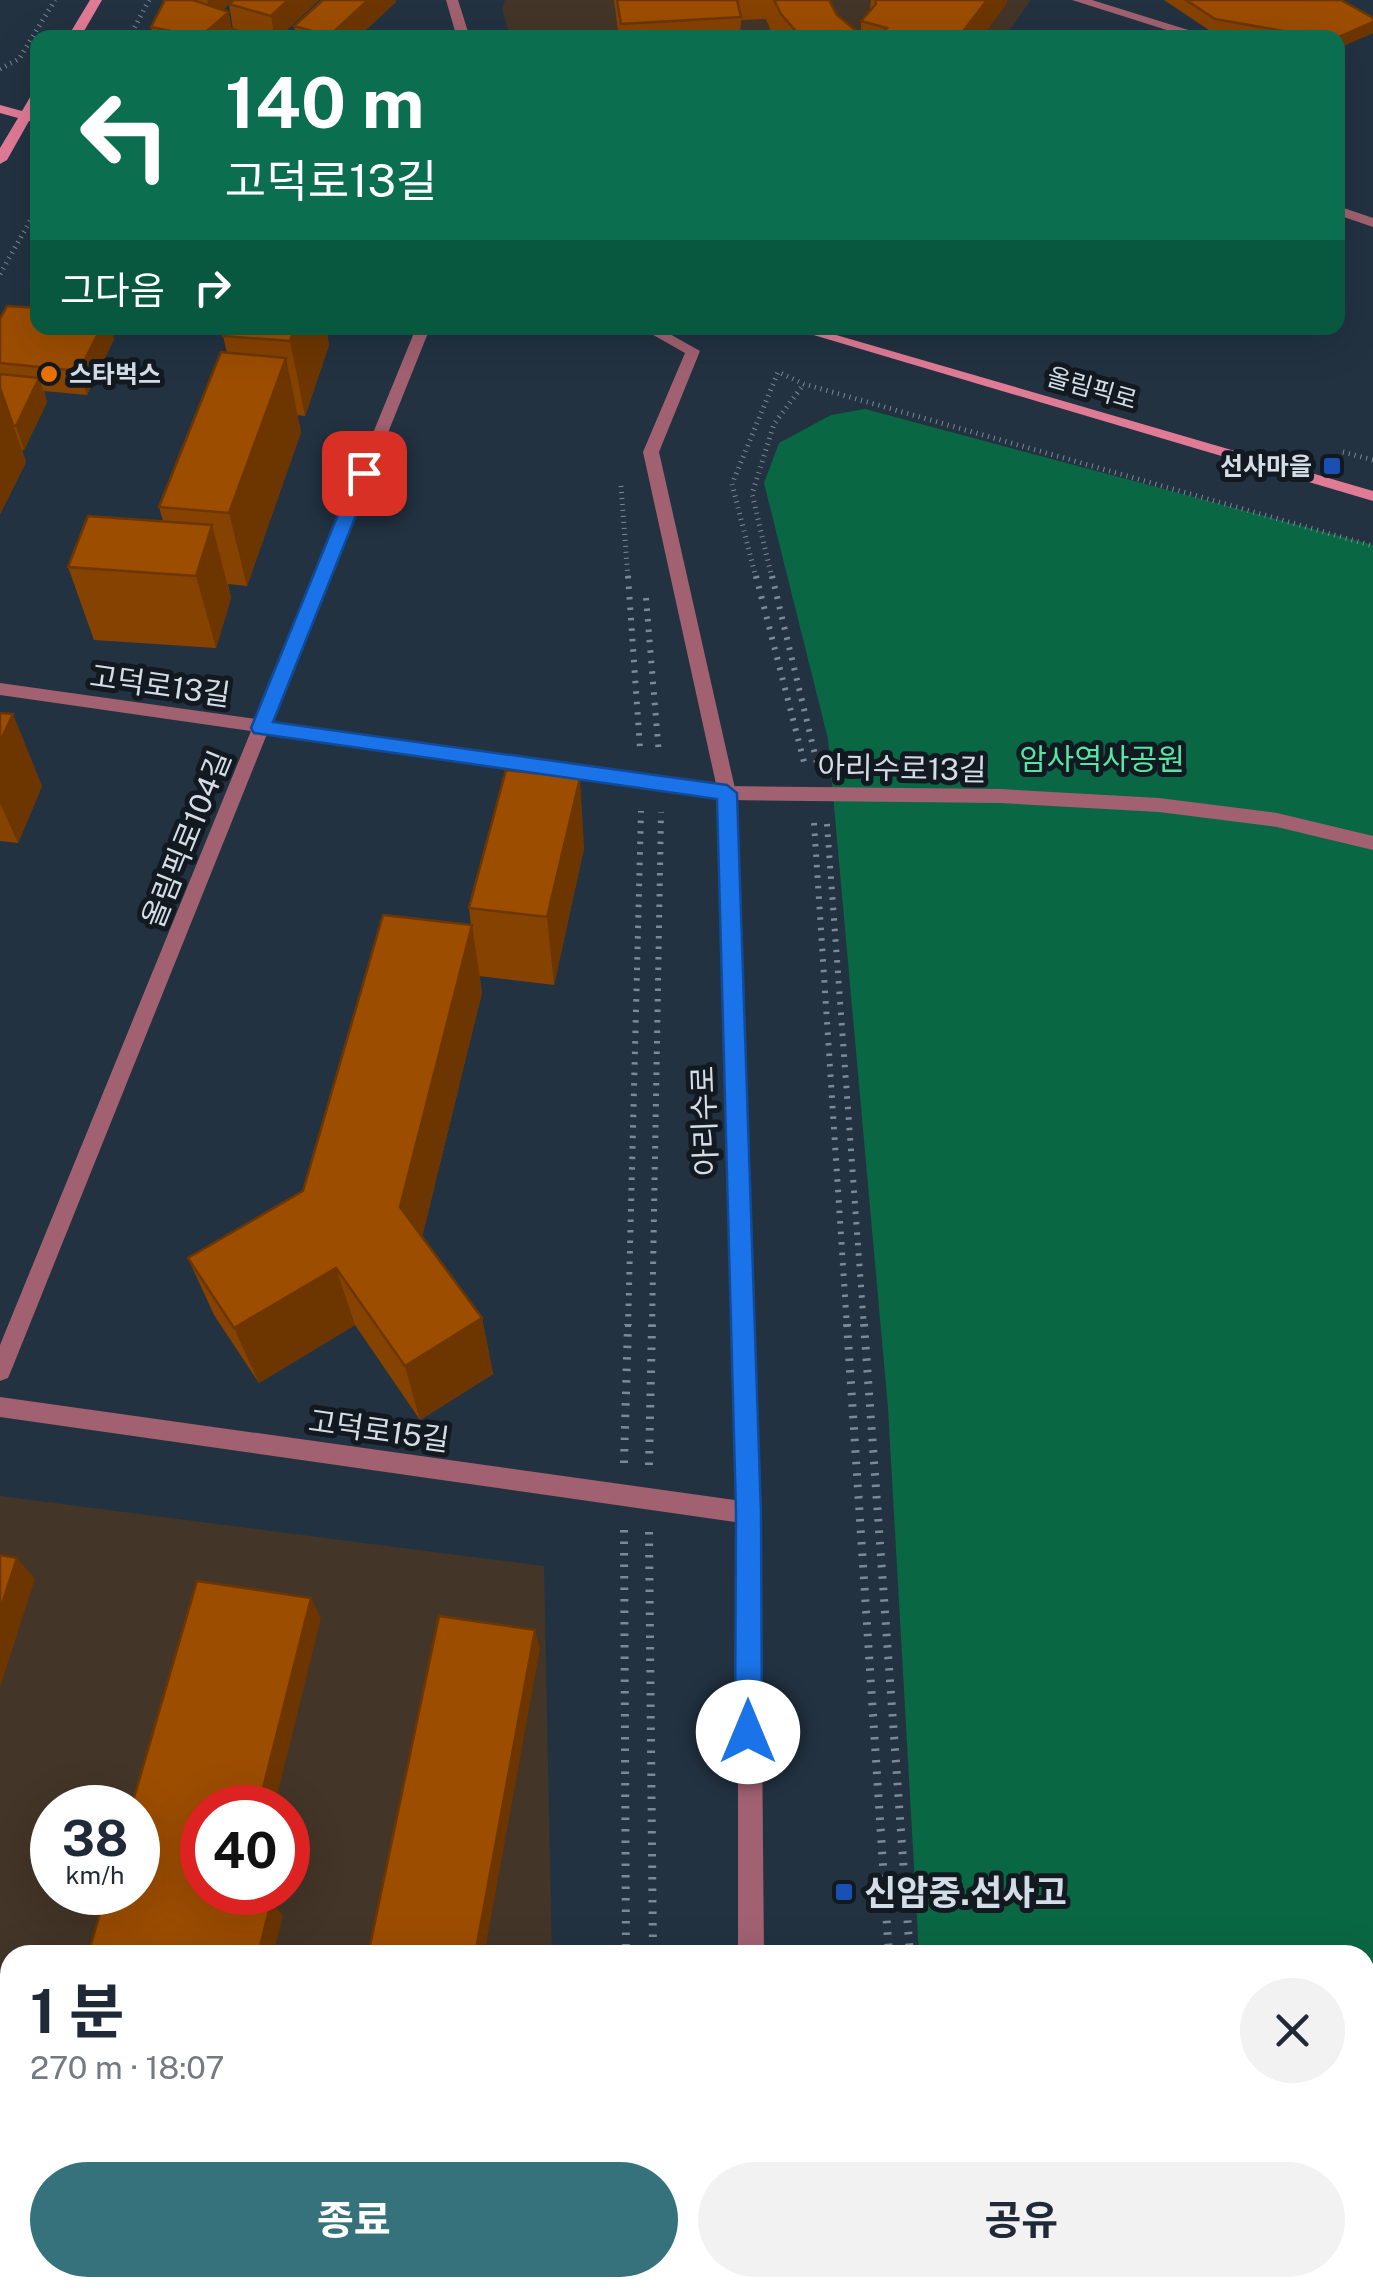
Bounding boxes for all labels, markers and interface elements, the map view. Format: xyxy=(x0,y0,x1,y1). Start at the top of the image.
text: 140 m xyxy=(225,61,424,144)
icon: left xyxy=(60,70,190,200)
text: 고덕로13길 xyxy=(225,154,437,207)
icon: right xyxy=(185,260,240,315)
text: 그다음 xyxy=(60,268,165,313)
place label: 스타벅스 xyxy=(69,359,161,389)
street label: 올림픽로 xyxy=(1044,361,1140,415)
marker: 스타벅스 xyxy=(38,363,60,385)
pin xyxy=(322,431,407,516)
icon: arrive xyxy=(337,446,392,501)
place label: 선사마을 xyxy=(1220,451,1312,481)
marker: 선사마을 xyxy=(1321,455,1343,477)
street label: 고덕로13길 xyxy=(87,657,233,713)
park label: 암사역사공원 xyxy=(1019,741,1185,777)
street label: 올림픽로104길 xyxy=(134,745,238,933)
street label: 아리수로13길 xyxy=(817,749,987,787)
street label: 아리수로 xyxy=(684,1065,724,1177)
street label: 고덕로15길 xyxy=(306,1402,452,1458)
position arrow xyxy=(696,1680,800,1784)
speed limit sign: 40 xyxy=(180,1785,310,1915)
text: 38 xyxy=(62,1808,128,1867)
text: km/h xyxy=(66,1860,124,1890)
place label: 신암중.선사고 xyxy=(864,1872,1067,1913)
marker: 신암중.선사고 xyxy=(833,1881,855,1903)
text: 1 분 xyxy=(30,1976,124,2047)
button: close xyxy=(1240,1978,1345,2083)
text: 270 m · 18:07 xyxy=(30,2049,225,2086)
button: 종료 xyxy=(30,2162,678,2277)
button: 공유 xyxy=(698,2162,1345,2277)

